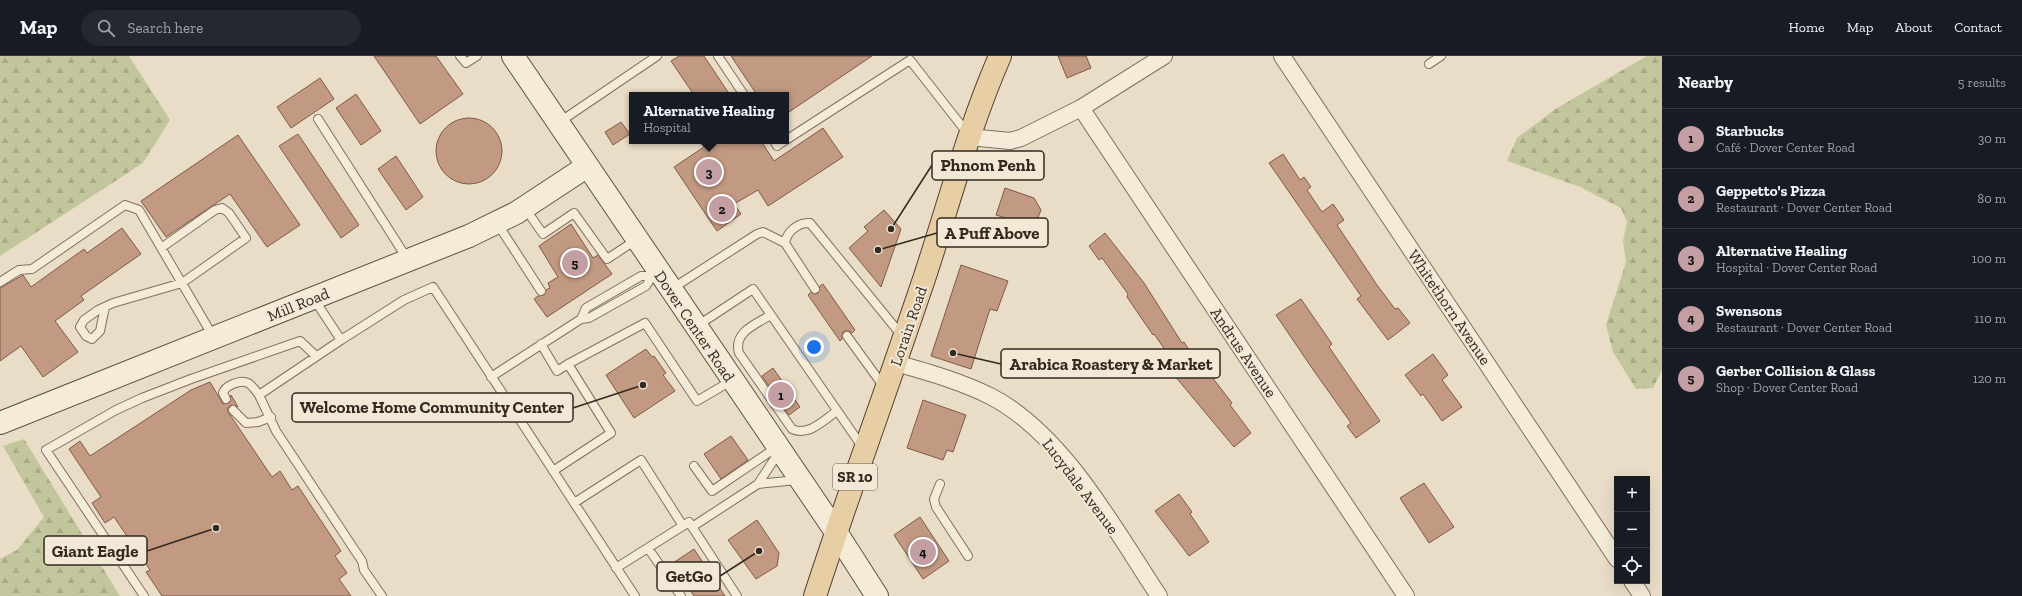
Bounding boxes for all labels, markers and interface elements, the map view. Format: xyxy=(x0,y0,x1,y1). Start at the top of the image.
search box xyxy=(81,10,361,46)
text: Map xyxy=(20,16,57,39)
icon: search xyxy=(95,17,117,39)
text: Search here xyxy=(127,19,203,37)
text: Home xyxy=(1789,19,1825,36)
text: Map xyxy=(1847,19,1873,36)
text: About xyxy=(1895,19,1932,36)
text: Contact xyxy=(1954,19,2002,36)
text: Nearby xyxy=(1678,72,1733,92)
text: 5 results xyxy=(1958,75,2006,90)
popup xyxy=(629,92,789,144)
text: Alternative Healing xyxy=(643,102,775,120)
text: Hospital xyxy=(643,120,691,135)
text: Starbucks xyxy=(1716,122,1784,140)
text: 1 xyxy=(1688,131,1694,146)
text: 30 m xyxy=(1978,131,2006,146)
text: Café · Dover Center Road xyxy=(1716,140,1855,155)
callout: Phnom Penh xyxy=(932,151,1044,180)
text: Phnom Penh xyxy=(940,155,1036,175)
pin: 3 xyxy=(696,157,722,187)
text: Geppetto's Pizza xyxy=(1716,182,1826,200)
text: 2 xyxy=(1688,191,1694,206)
text: 80 m xyxy=(1977,191,2006,206)
pin: 2 xyxy=(709,194,735,224)
text: Restaurant · Dover Center Road xyxy=(1716,200,1892,215)
callout: A Puff Above xyxy=(937,218,1048,247)
text: A Puff Above xyxy=(945,223,1039,243)
text: Alternative Healing xyxy=(1716,242,1847,260)
street label: Whitethorn Avenue xyxy=(1404,246,1495,368)
pin: 5 xyxy=(562,248,588,278)
text: 3 xyxy=(1688,251,1694,266)
text: 100 m xyxy=(1972,251,2006,266)
text: Hospital · Dover Center Road xyxy=(1716,260,1877,275)
street label: Dover Center Road xyxy=(650,267,739,386)
street label: Mill Road xyxy=(264,283,332,325)
street label: Lorain Road xyxy=(886,284,931,369)
text: Swensons xyxy=(1716,302,1782,320)
street label: Andrus Avenue xyxy=(1206,303,1281,401)
text: 4 xyxy=(1687,311,1695,326)
text: 110 m xyxy=(1974,311,2006,326)
text: Restaurant · Dover Center Road xyxy=(1716,320,1892,335)
your location xyxy=(804,337,824,357)
callout: Arabica Roastery & Market xyxy=(1001,349,1220,378)
text: Arabica Roastery & Market xyxy=(1010,354,1213,374)
text: Gerber Collision & Glass xyxy=(1716,362,1875,380)
text: 5 xyxy=(1688,371,1694,386)
text: 120 m xyxy=(1973,371,2006,386)
pin: 1 xyxy=(768,380,794,410)
text: Shop · Dover Center Road xyxy=(1716,380,1858,395)
callout: Welcome Home Community Center xyxy=(292,393,573,422)
text: Welcome Home Community Center xyxy=(300,397,565,417)
street label: Lucydale Avenue xyxy=(1038,435,1123,538)
road number: SR 10 xyxy=(833,464,877,490)
map controls xyxy=(1614,476,1650,584)
button: + xyxy=(1614,476,1650,512)
button: − xyxy=(1614,512,1650,548)
callout: Giant Eagle xyxy=(44,536,147,565)
pin: 4 xyxy=(910,537,936,567)
text: Giant Eagle xyxy=(52,541,138,561)
button: locate xyxy=(1614,548,1650,584)
callout: GetGo xyxy=(657,562,720,591)
text: GetGo xyxy=(665,566,713,586)

